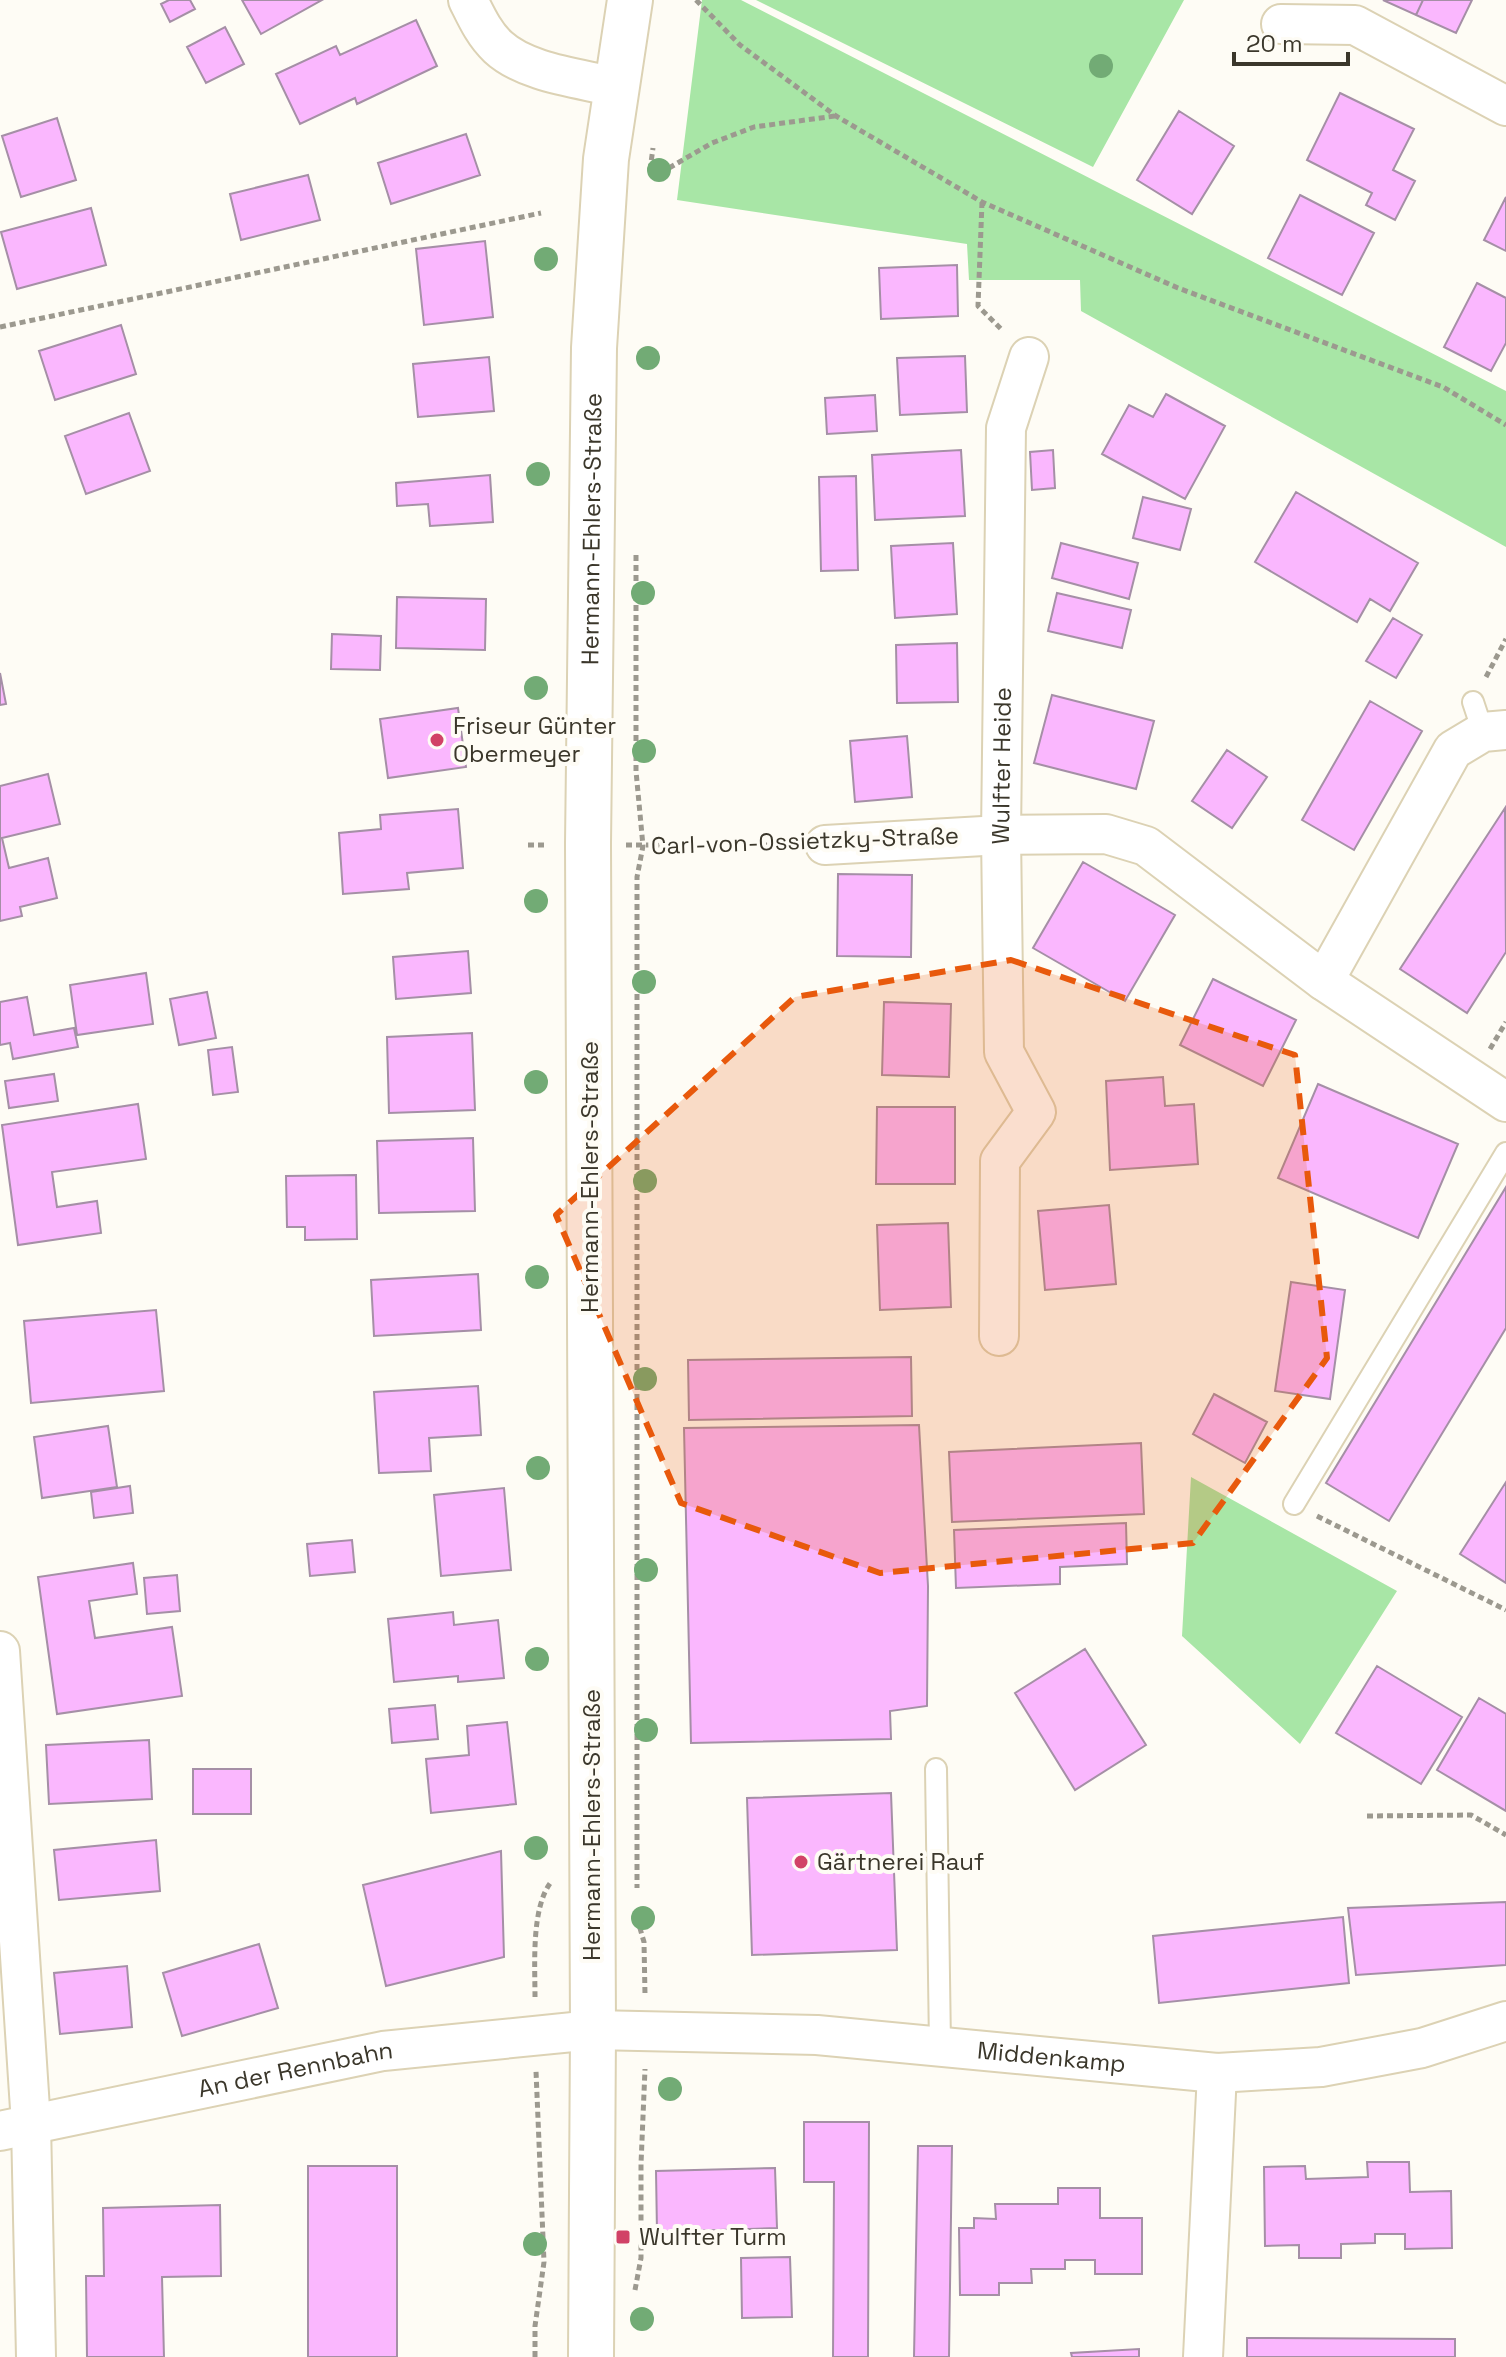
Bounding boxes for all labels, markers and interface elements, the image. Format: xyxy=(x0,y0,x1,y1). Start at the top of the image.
scale bar xyxy=(1234,16,1348,66)
text: 20 m xyxy=(1246,28,1303,59)
street label: Hermann-Ehlers-Straße xyxy=(574,393,608,665)
street label: Wulfter Heide xyxy=(985,687,1018,845)
place label: Friseur Günter Obermeyer xyxy=(453,710,616,769)
marker: Friseur Günter Obermeyer xyxy=(428,731,446,749)
street label: Carl-von-Ossietzky-Straße xyxy=(650,820,959,861)
street label: Hermann-Ehlers-Straße xyxy=(574,1041,605,1313)
street label: Hermann-Ehlers-Straße xyxy=(576,1689,607,1961)
place label: Gärtnerei Rauf xyxy=(817,1846,984,1877)
marker: Gärtnerei Rauf xyxy=(792,1853,810,1871)
street label: An der Rennbahn xyxy=(195,2034,394,2104)
street label: Middenkamp xyxy=(976,2034,1127,2079)
place label: Wulfter Turm xyxy=(639,2221,787,2252)
marker: Wulfter Turm xyxy=(614,2228,632,2246)

